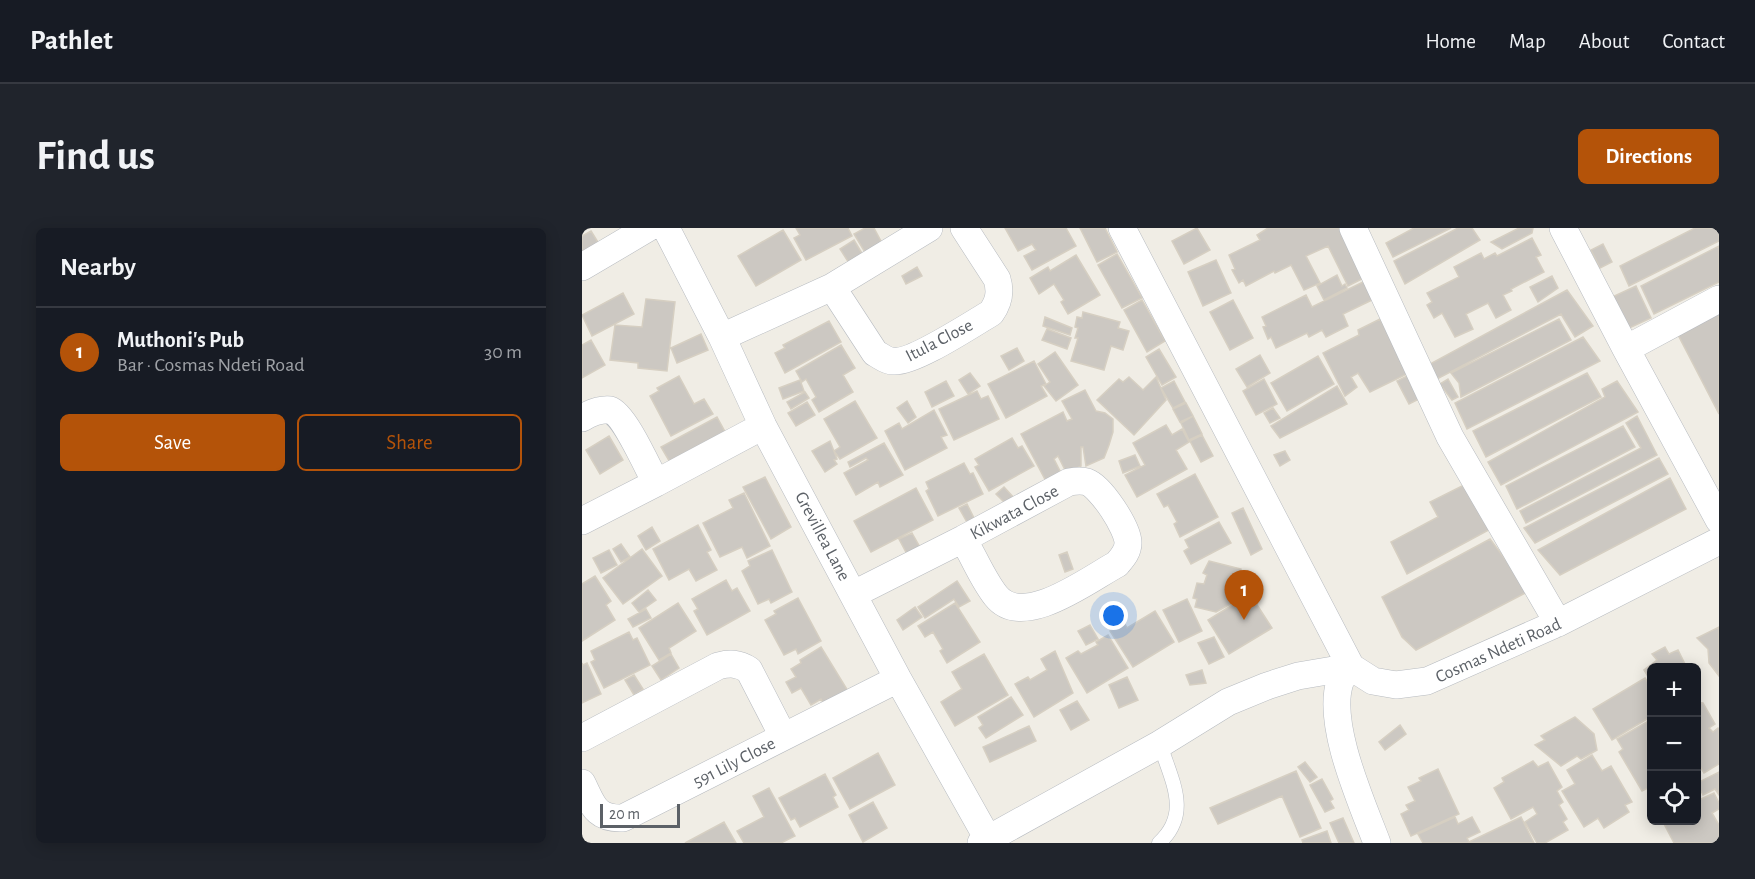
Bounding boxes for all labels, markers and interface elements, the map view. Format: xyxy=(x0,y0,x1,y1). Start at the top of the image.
text: Pathlet xyxy=(30,27,113,55)
text: Home xyxy=(1425,31,1476,52)
text: Map xyxy=(1509,31,1546,52)
text: About xyxy=(1579,31,1629,52)
text: Contact xyxy=(1662,31,1725,52)
button: Directions xyxy=(1578,129,1719,184)
text: Find us xyxy=(36,135,155,177)
text: Nearby xyxy=(60,254,136,280)
street label: Itula Close xyxy=(903,316,976,365)
text: Muthoni's Pub xyxy=(117,329,244,351)
text: 1 xyxy=(76,342,83,362)
text: 30 m xyxy=(484,342,522,362)
text: Bar · Cosmas Ndeti Road xyxy=(117,355,305,375)
button: Save xyxy=(60,414,285,471)
button: Share xyxy=(297,414,522,471)
street label: Kikwata Close xyxy=(967,482,1062,544)
street label: Grevillea Lane xyxy=(791,489,853,584)
pin: 1 xyxy=(1224,570,1264,620)
your location xyxy=(1099,601,1128,630)
street label: Cosmas Ndeti Road xyxy=(1433,615,1564,687)
map controls xyxy=(1647,663,1701,825)
button: + xyxy=(1647,663,1701,717)
button: − xyxy=(1647,717,1701,771)
street label: 591 Lily Close xyxy=(690,735,778,791)
button: locate xyxy=(1647,771,1701,825)
scale bar xyxy=(600,801,680,828)
text: 20 m xyxy=(609,806,640,822)

